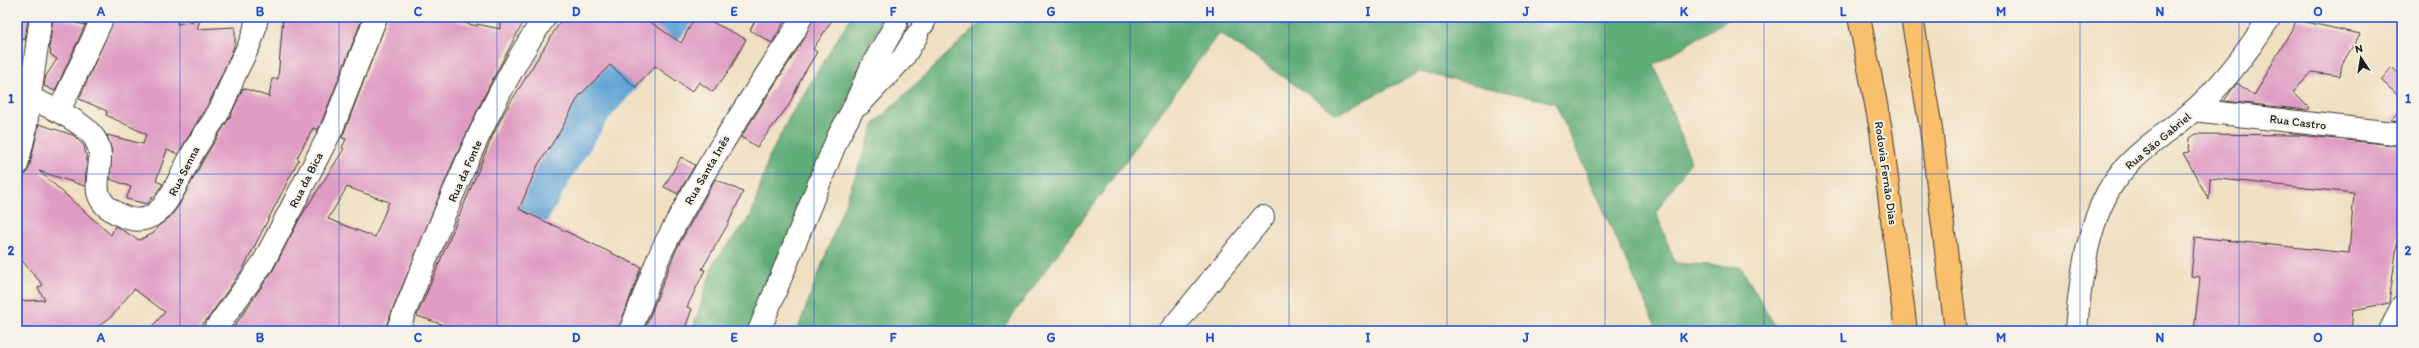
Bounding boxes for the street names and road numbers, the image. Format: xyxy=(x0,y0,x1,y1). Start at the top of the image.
street label: Rua São Gabriel xyxy=(2122,109,2194,173)
street label: Rua Castro xyxy=(2269,112,2327,132)
street label: Rodovia Fernão Dias xyxy=(1872,120,1900,226)
street label: Rua Santa Inês xyxy=(681,133,733,207)
street label: Rua da Fonte xyxy=(445,137,485,204)
street label: Rua Senna xyxy=(165,143,203,198)
street label: Rua da Bica xyxy=(286,150,326,210)

